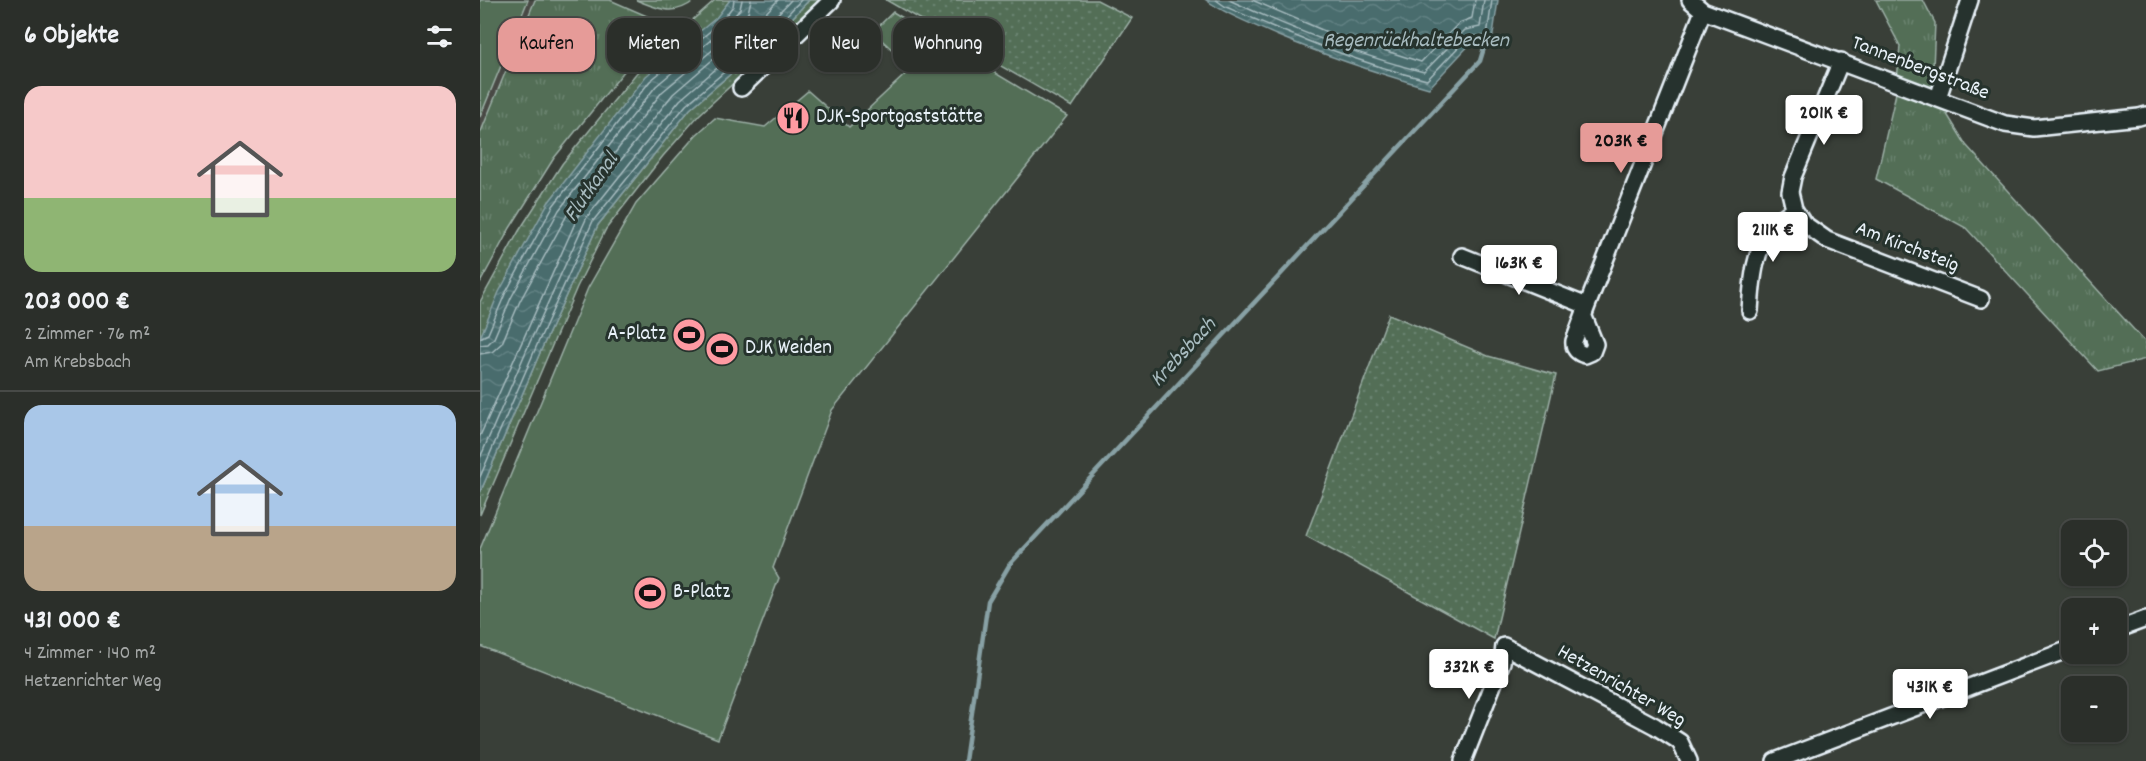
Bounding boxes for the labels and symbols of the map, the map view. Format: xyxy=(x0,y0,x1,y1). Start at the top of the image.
water label: Regenrückhaltebecken xyxy=(1323,26,1510,57)
street label: Tannenbergstraße xyxy=(1847,29,1993,109)
pin: 201K € xyxy=(1775,95,1873,146)
restaurant icon: DJK-Sportgaststätte xyxy=(775,100,811,136)
place label: DJK-Sportgaststätte xyxy=(816,103,983,133)
pin: 203K € xyxy=(1572,123,1670,174)
water label: Flutkanal xyxy=(557,146,628,229)
pin: 211K € xyxy=(1724,212,1822,263)
street label: Am Kirchsteig xyxy=(1851,214,1963,282)
pin: 163K € xyxy=(1470,245,1568,296)
water label: Krebsbach xyxy=(1143,310,1225,395)
sports icon: A-Platz xyxy=(671,317,707,353)
place label: A-Platz xyxy=(607,320,666,350)
sports icon: DJK Weiden xyxy=(704,331,740,367)
place label: DJK Weiden xyxy=(745,334,832,364)
sports icon: B-Platz xyxy=(632,575,668,611)
place label: B-Platz xyxy=(673,578,730,608)
street label: Hetzenrichter Weg xyxy=(1551,638,1691,736)
pin: 332K € xyxy=(1420,649,1518,700)
pin: 431K € xyxy=(1881,669,1979,720)

